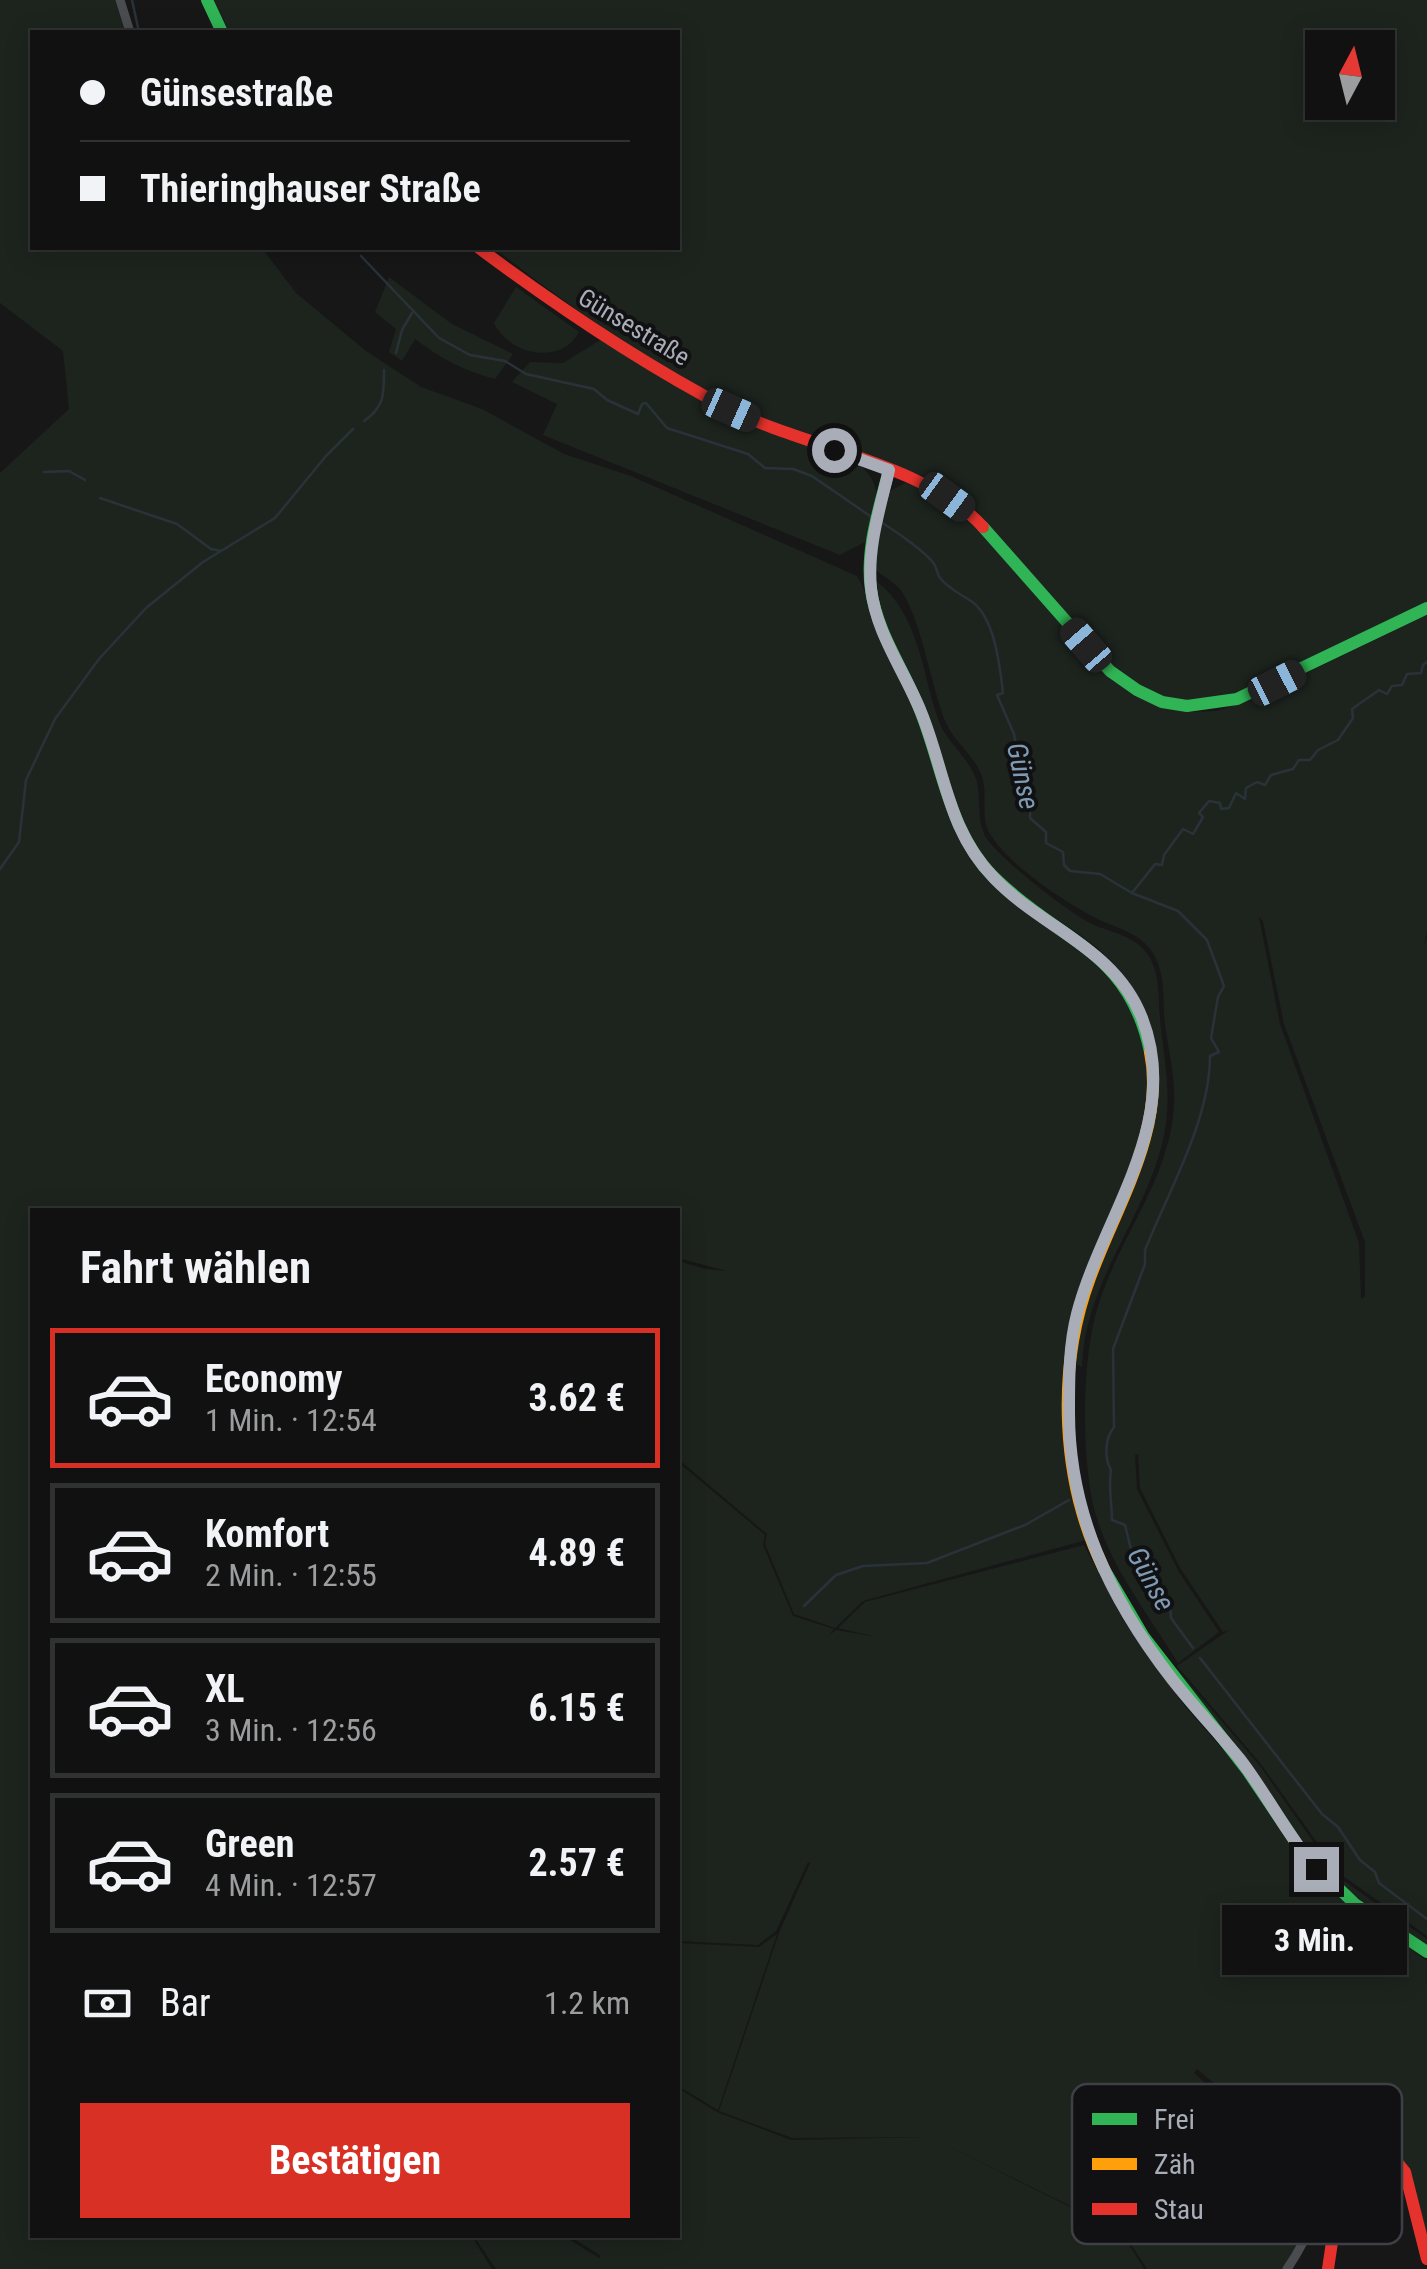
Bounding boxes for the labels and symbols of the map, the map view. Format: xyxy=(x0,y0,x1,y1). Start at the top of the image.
north arrow xyxy=(1305,30,1395,120)
street label: Günsestraße xyxy=(573,282,695,372)
car xyxy=(697,384,765,436)
route start xyxy=(812,428,857,473)
car xyxy=(914,467,980,527)
car xyxy=(1055,613,1117,677)
car xyxy=(1243,656,1311,710)
water label: Günse xyxy=(1000,740,1046,812)
water label: Günse xyxy=(1120,1542,1182,1616)
route end xyxy=(1294,1847,1339,1892)
callout: 3 Min. xyxy=(1224,1904,1408,1974)
legend xyxy=(1072,2084,1402,2244)
text: Frei xyxy=(1154,2103,1195,2136)
text: Zäh xyxy=(1154,2148,1196,2181)
text: Stau xyxy=(1154,2193,1204,2226)

